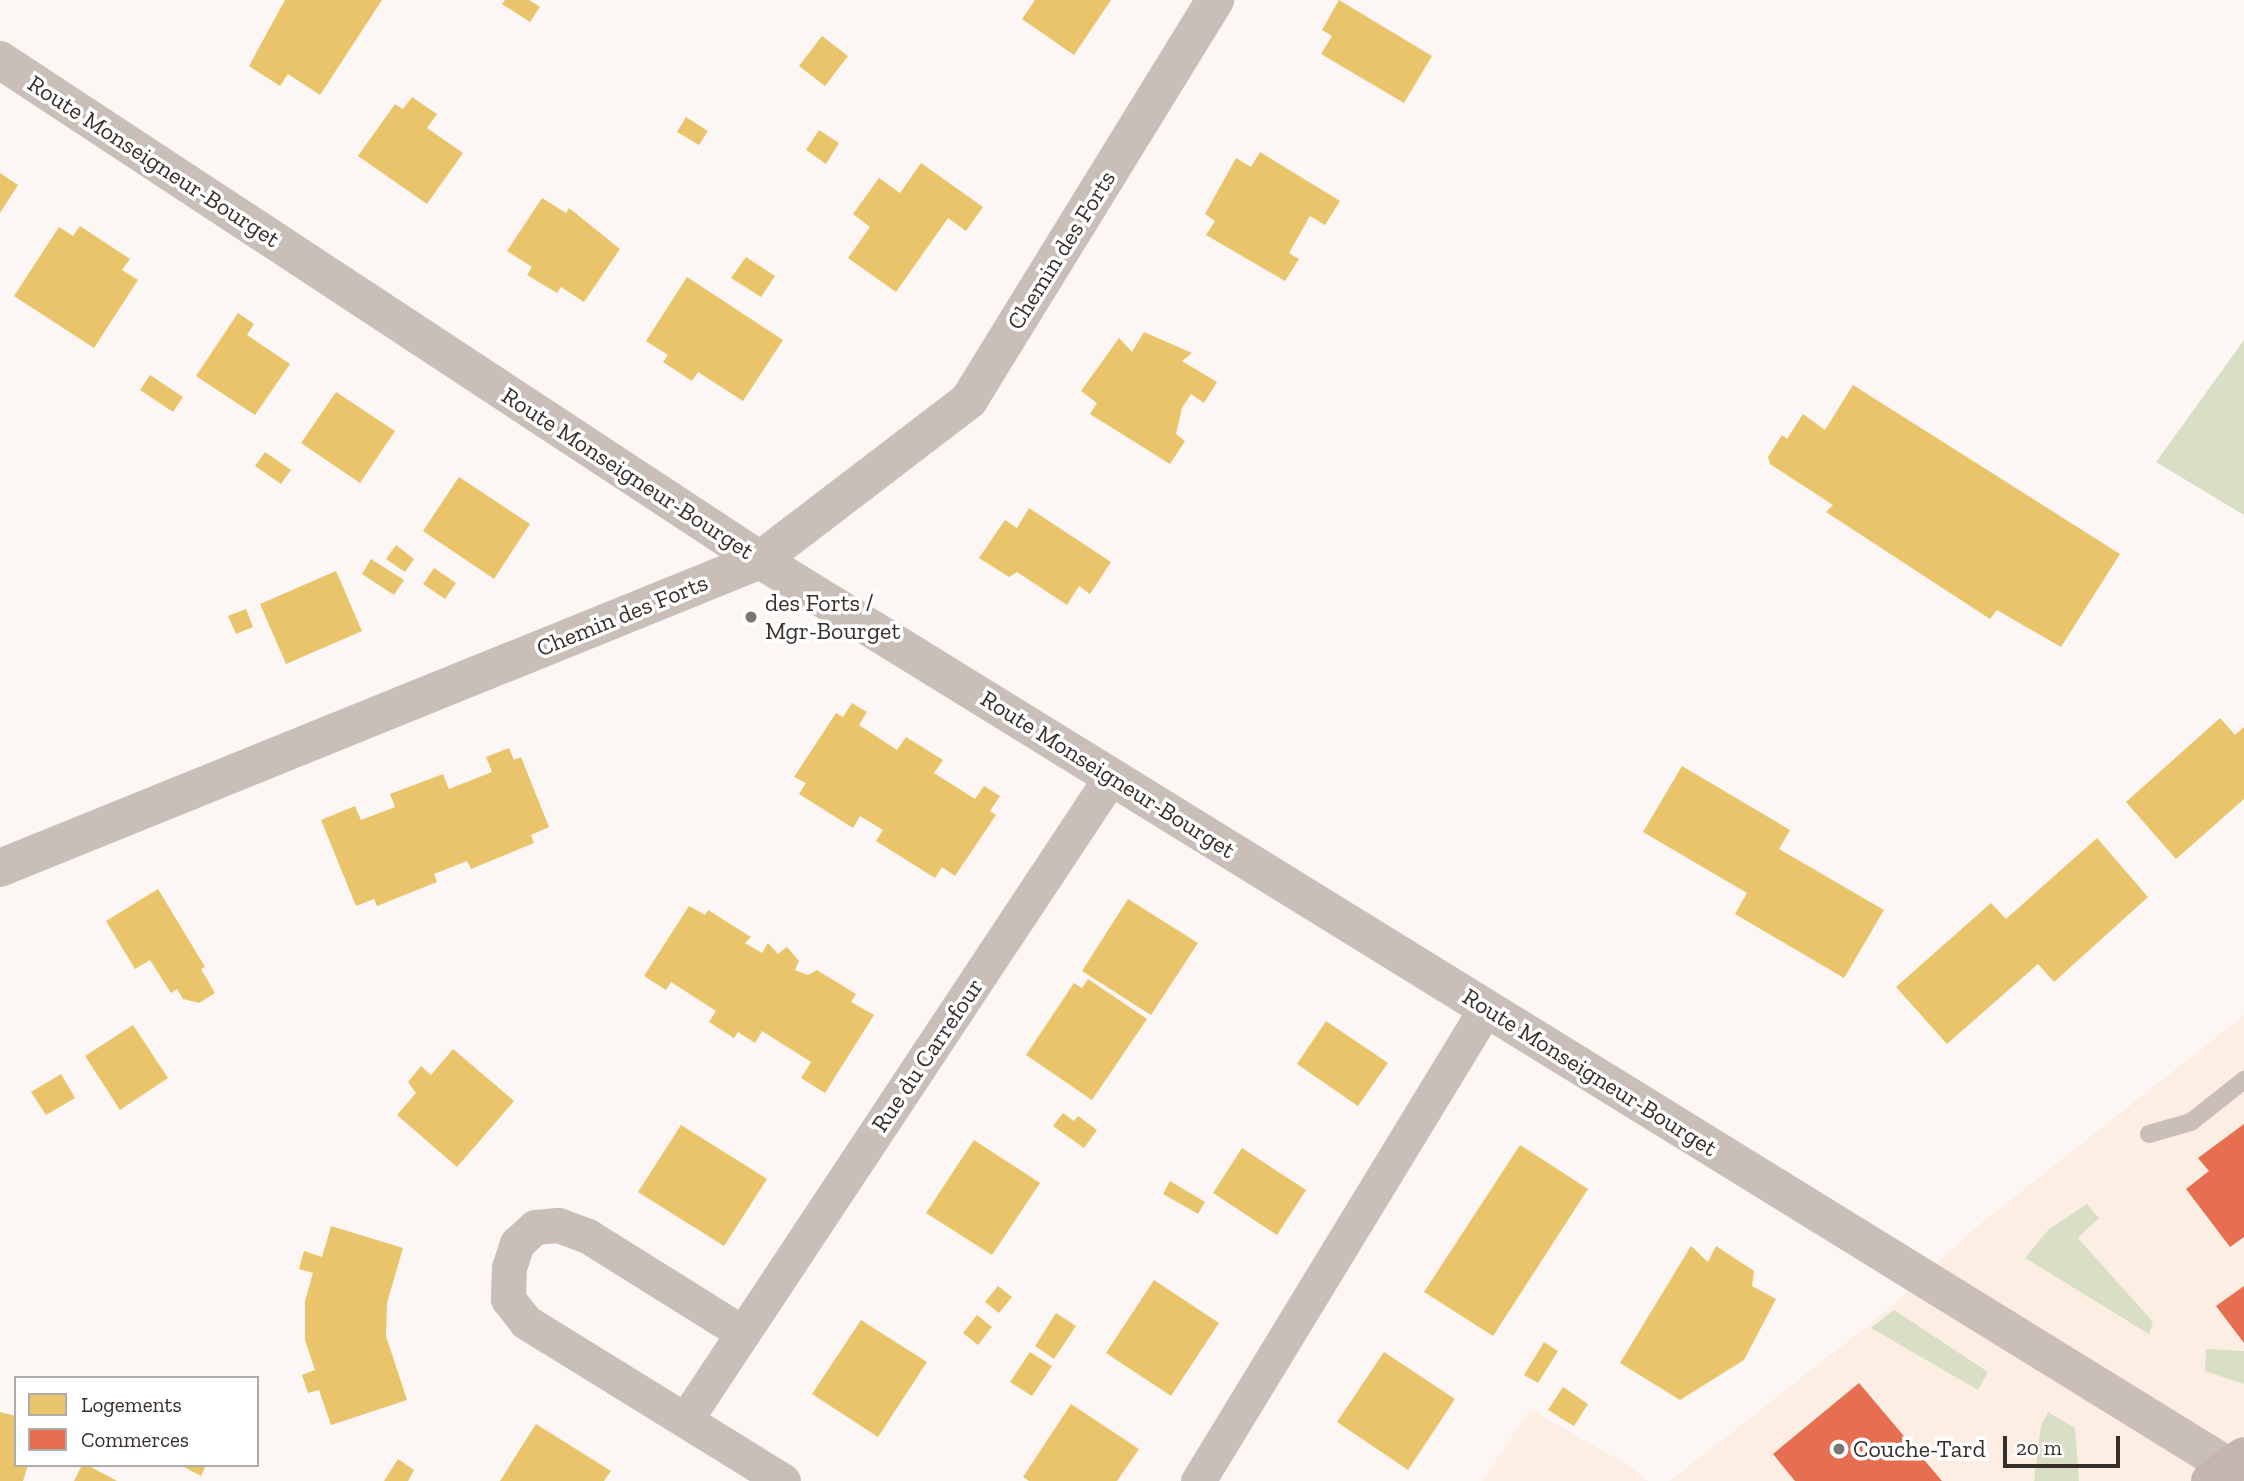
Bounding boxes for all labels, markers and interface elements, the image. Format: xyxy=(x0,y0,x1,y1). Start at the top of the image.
street label: Route Monseigneur-Bourget xyxy=(23,69,285,253)
street label: Chemin des Forts xyxy=(1001,165,1121,335)
street label: Route Monseigneur-Bourget xyxy=(497,381,759,565)
street label: Chemin des Forts xyxy=(532,568,712,662)
place label: des Forts / Mgr-Bourget xyxy=(765,589,900,645)
marker: des Forts / Mgr-Bourget xyxy=(743,609,759,625)
street label: Route Monseigneur-Bourget xyxy=(976,684,1240,864)
street label: Rue du Carrefour xyxy=(865,973,989,1137)
street label: Route Monseigneur-Bourget xyxy=(1458,982,1722,1162)
legend xyxy=(14,1376,259,1467)
text: Logements xyxy=(81,1392,182,1417)
scale bar xyxy=(2006,1422,2123,1466)
text: Commerces xyxy=(81,1427,189,1452)
place label: Couche-Tard xyxy=(1853,1435,1986,1463)
text: 20 m xyxy=(2016,1435,2062,1460)
marker: Couche-Tard xyxy=(1831,1441,1847,1457)

